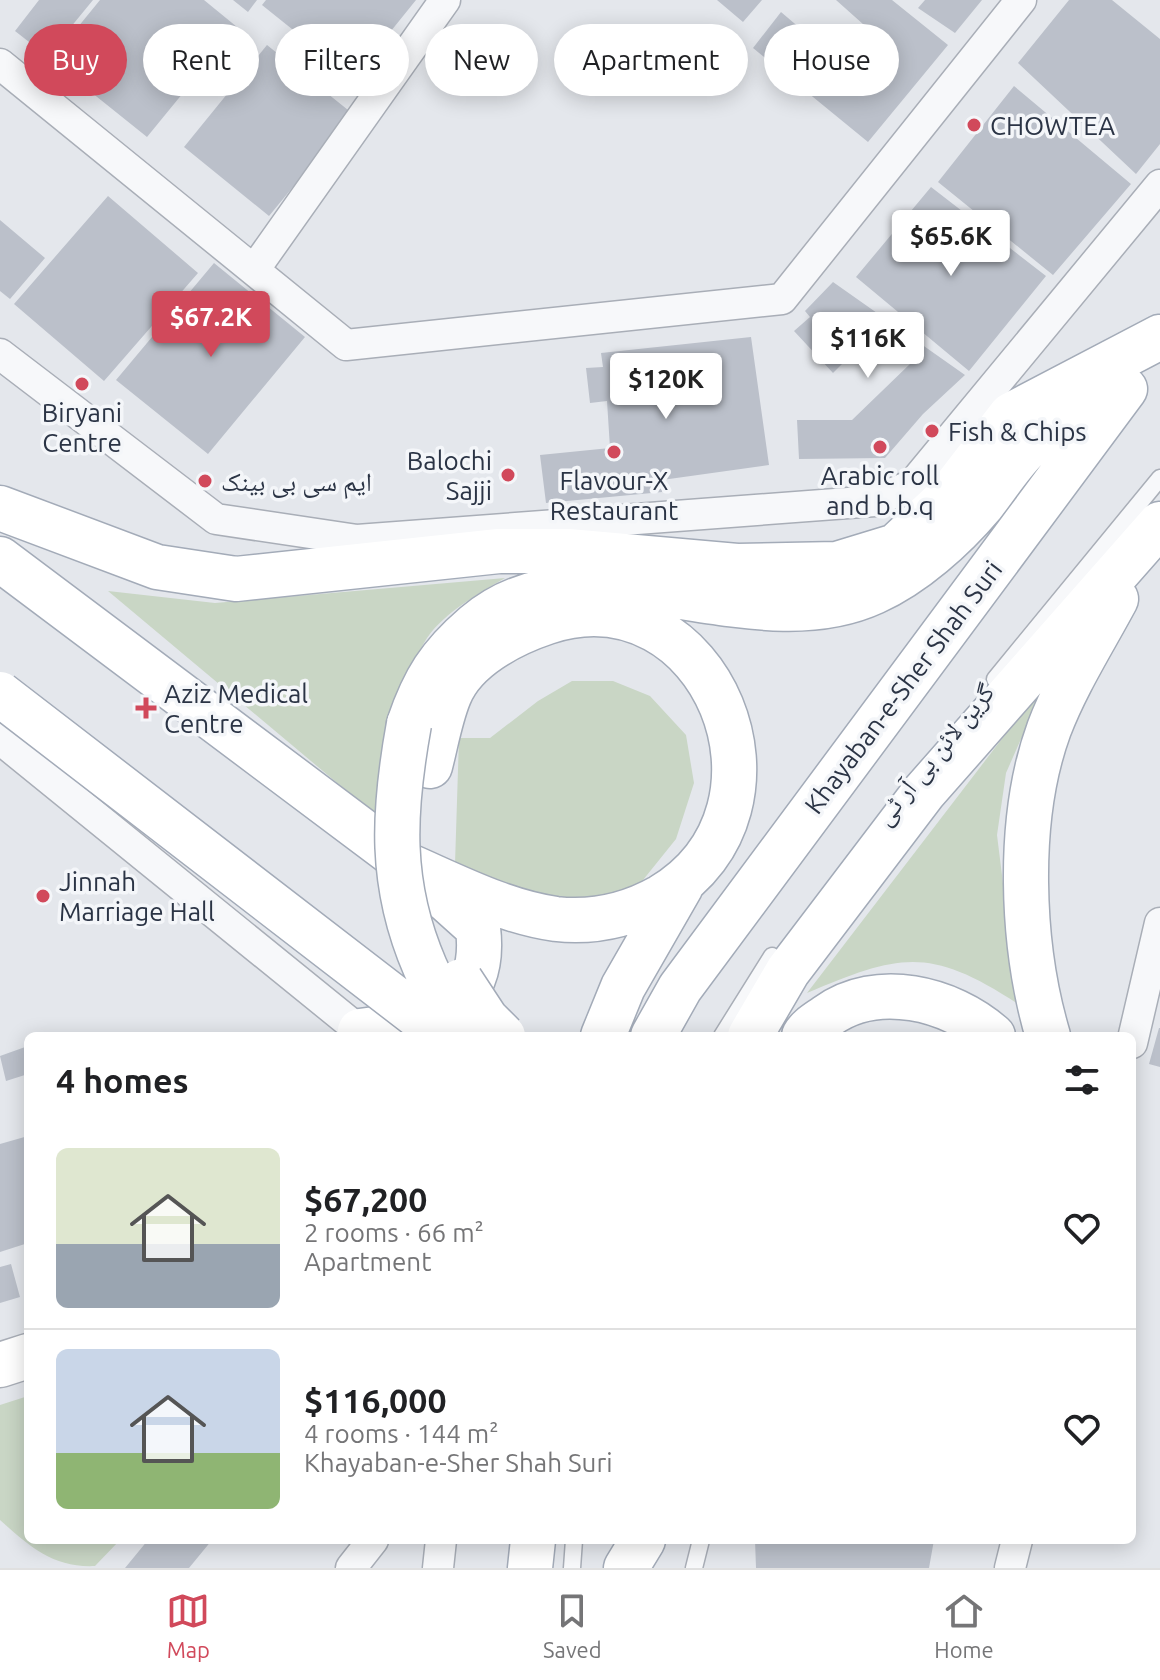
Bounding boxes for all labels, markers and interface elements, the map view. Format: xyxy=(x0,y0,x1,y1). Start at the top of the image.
chip: Buy xyxy=(24,24,127,96)
chip: Rent xyxy=(143,24,259,96)
chip: Filters xyxy=(275,24,409,96)
chip: New xyxy=(425,24,538,96)
chip: Apartment xyxy=(554,24,748,96)
chip: House xyxy=(764,24,899,96)
place label: CHOWTEA xyxy=(990,111,1115,140)
marker: CHOWTEA xyxy=(965,116,983,134)
pin: $65.6K xyxy=(886,210,1016,278)
text: $65.6K xyxy=(910,221,992,250)
pin: $67.2K xyxy=(146,291,276,359)
text: $67.2K xyxy=(170,302,252,331)
pin: $116K xyxy=(812,312,924,380)
text: $116K xyxy=(830,323,906,352)
pin: $120K xyxy=(610,353,722,421)
text: $120K xyxy=(628,364,704,393)
marker: Biryani Centre xyxy=(73,375,91,393)
place label: Biryani Centre xyxy=(42,398,122,457)
place label: Fish & Chips xyxy=(948,417,1087,446)
marker: Fish & Chips xyxy=(923,422,941,440)
marker: Arabic roll and b.b.q xyxy=(871,438,889,456)
marker: Flavour-X Restaurant xyxy=(605,443,623,461)
place label: Balochi Sajji xyxy=(407,446,492,505)
place label: Arabic roll and b.b.q xyxy=(821,461,939,520)
marker: Balochi Sajji xyxy=(499,466,517,484)
place label: Flavour-X Restaurant xyxy=(550,466,678,525)
place label: ایم سی بی بینک xyxy=(221,467,372,499)
marker: ایم سی بی بینک xyxy=(196,472,214,490)
street label: Khayaban-e-Sher Shah Suri xyxy=(799,555,1007,819)
street label: گرین لائن بی آر ٹی xyxy=(868,677,1001,832)
place label: Aziz Medical Centre xyxy=(164,679,308,738)
marker: Aziz Medical Centre xyxy=(135,697,157,719)
place label: Jinnah Marriage Hall xyxy=(59,867,215,926)
marker: Jinnah Marriage Hall xyxy=(34,887,52,905)
icon: filters xyxy=(1060,1058,1104,1102)
text: 4 homes xyxy=(56,1061,189,1099)
icon: home xyxy=(120,1180,216,1276)
text: $67,200 xyxy=(304,1180,427,1218)
icon: heart xyxy=(1060,1206,1104,1250)
text: 2 rooms · 66 m² xyxy=(304,1218,484,1247)
text: Apartment xyxy=(304,1247,431,1276)
icon: home xyxy=(120,1381,216,1477)
text: $116,000 xyxy=(304,1381,447,1419)
icon: heart xyxy=(1060,1407,1104,1451)
text: 4 rooms · 144 m² xyxy=(304,1419,499,1448)
text: Khayaban-e-Sher Shah Suri xyxy=(304,1448,613,1477)
tab: Map xyxy=(166,1589,210,1662)
tab: Saved xyxy=(543,1589,602,1662)
tab: Home xyxy=(934,1589,994,1662)

